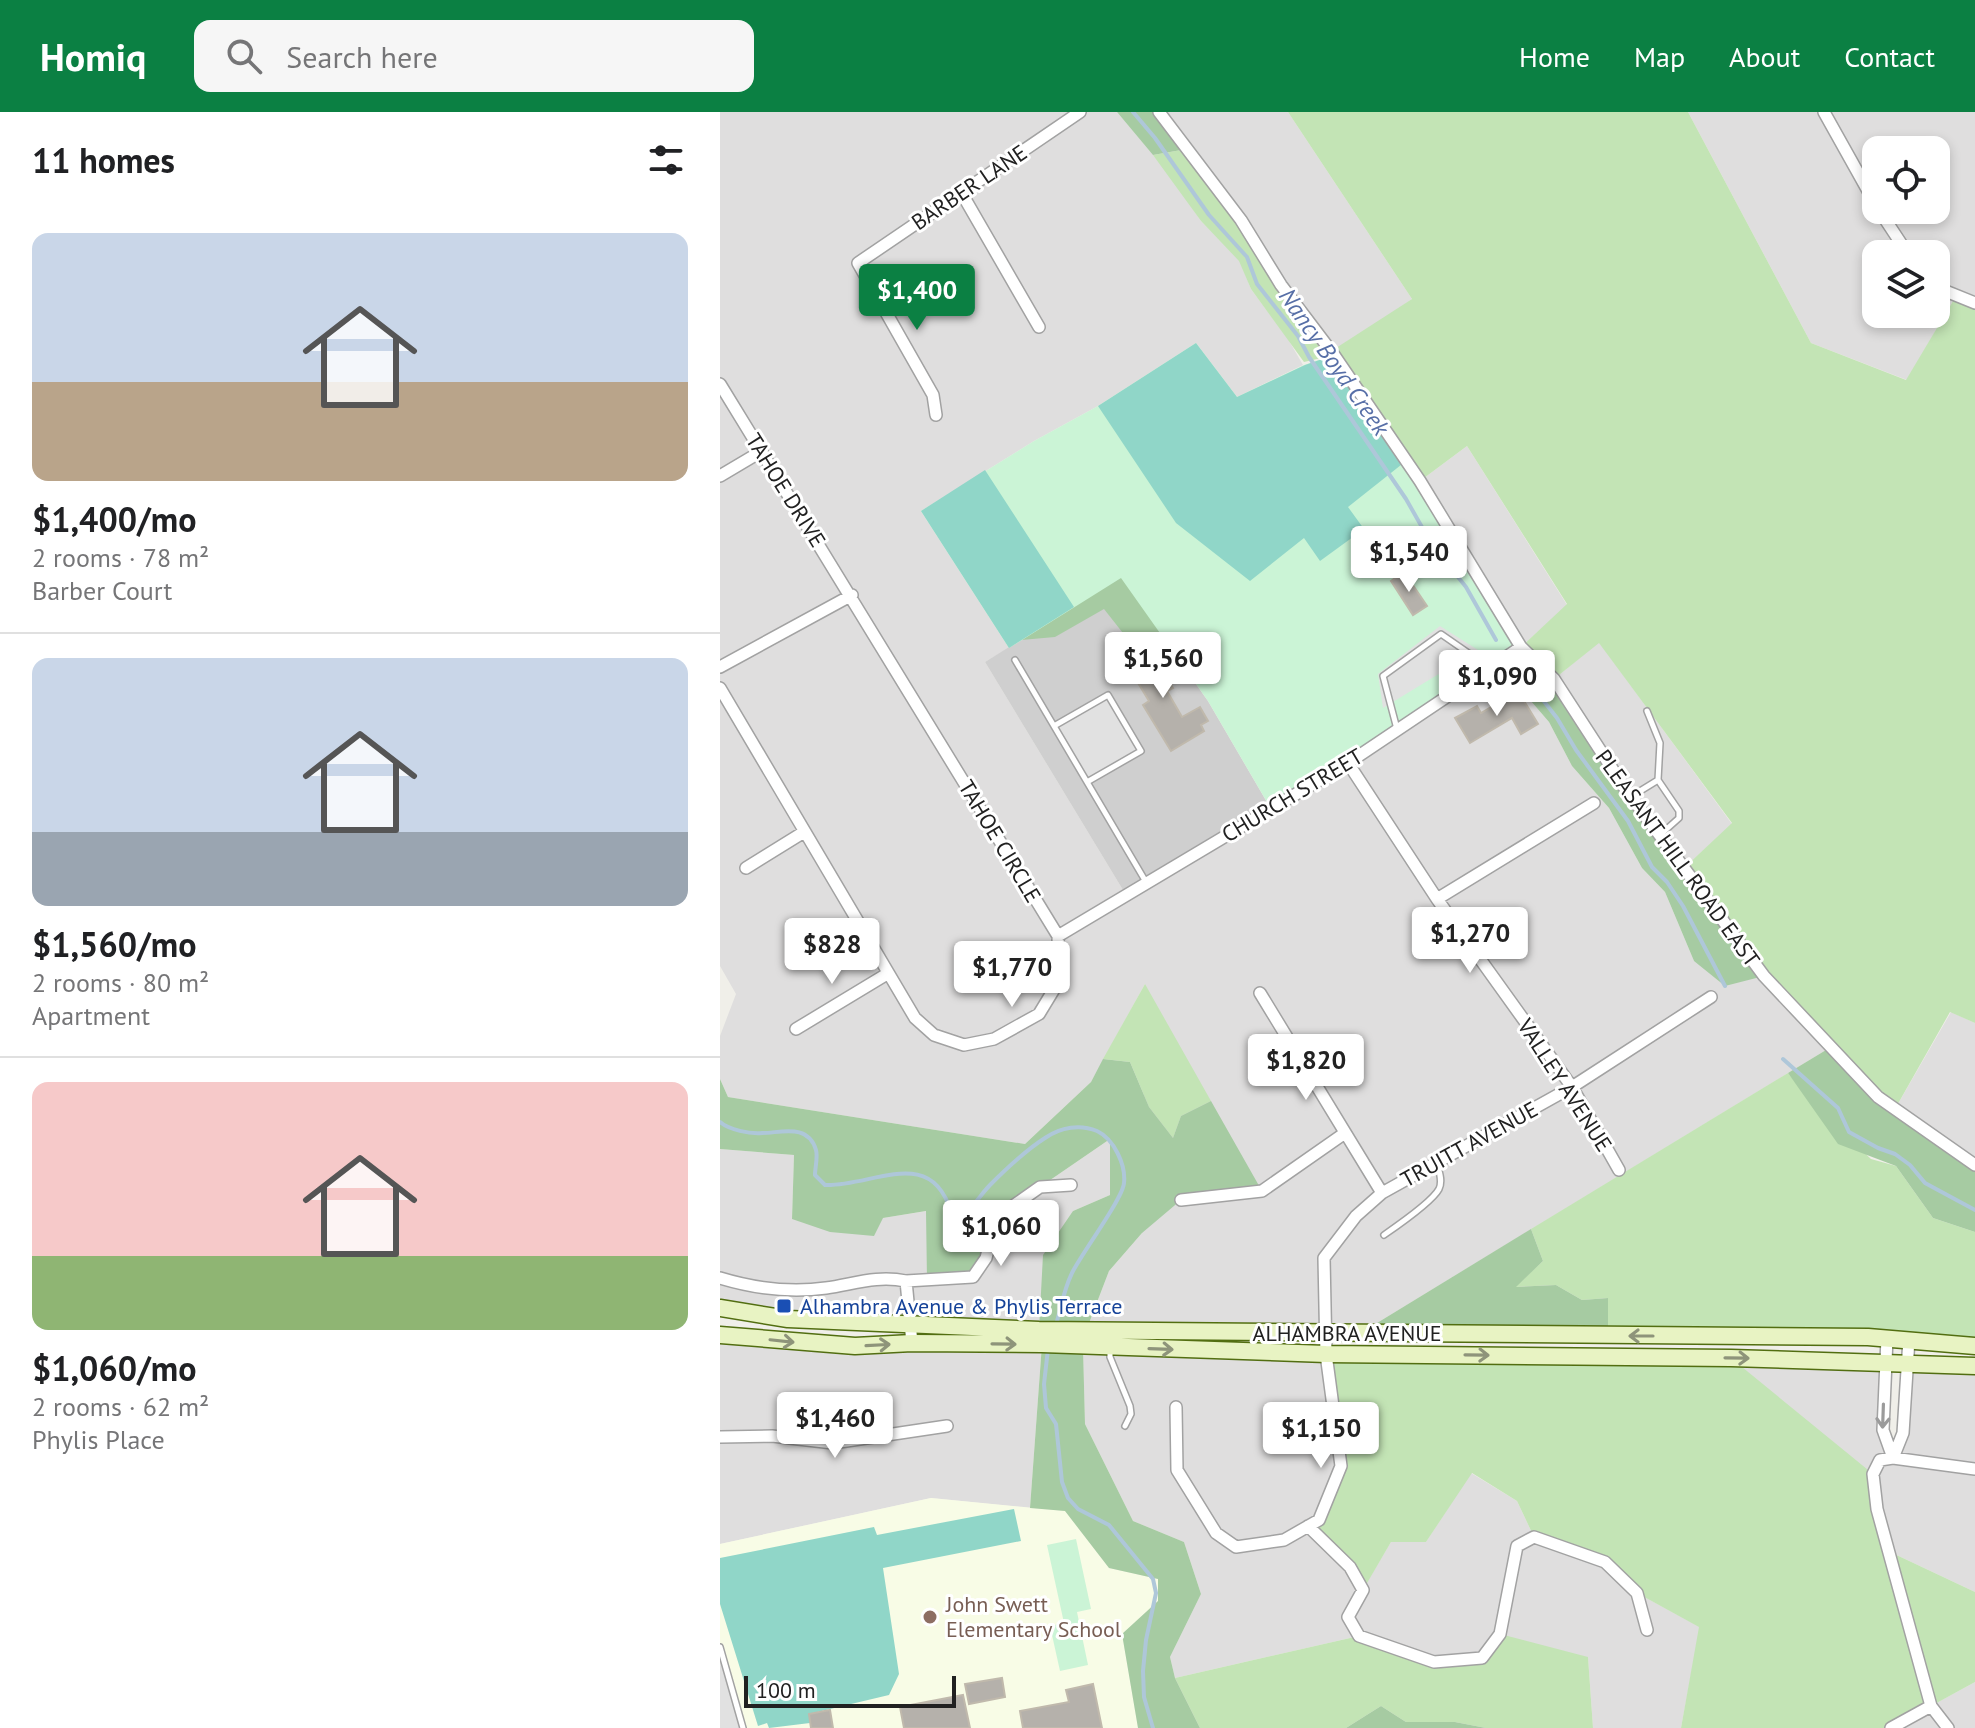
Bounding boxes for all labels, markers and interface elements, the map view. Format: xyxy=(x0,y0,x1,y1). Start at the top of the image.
search box xyxy=(194,20,754,92)
text: Homiq xyxy=(40,32,146,81)
icon: search xyxy=(222,34,266,78)
text: Search here xyxy=(286,37,438,76)
text: Home xyxy=(1519,38,1590,75)
text: Map xyxy=(1634,38,1685,75)
text: About xyxy=(1729,38,1800,75)
text: Contact xyxy=(1844,38,1935,75)
map controls xyxy=(1862,136,1950,328)
button: locate xyxy=(1862,136,1950,224)
text: 11 homes xyxy=(32,138,175,182)
icon: filters xyxy=(644,138,688,182)
street label: BARBER LANE xyxy=(906,138,1032,236)
button: layers xyxy=(1862,240,1950,328)
pin: $1,400 xyxy=(852,264,982,332)
text: $1,400 xyxy=(877,273,957,306)
water label: Nancy Boyd Creek xyxy=(1272,282,1397,442)
icon: home xyxy=(288,285,432,429)
street label: TAHOE DRIVE xyxy=(740,428,832,552)
text: $1,400/mo xyxy=(32,497,196,541)
pin: $1,540 xyxy=(1344,526,1474,594)
text: $1,540 xyxy=(1369,535,1449,568)
text: 2 rooms · 78 m² xyxy=(32,541,209,574)
text: Barber Court xyxy=(32,574,172,607)
pin: $1,560 xyxy=(1098,632,1228,700)
text: $1,560 xyxy=(1123,641,1203,674)
pin: $1,090 xyxy=(1432,650,1562,718)
text: $1,090 xyxy=(1457,659,1537,692)
icon: home xyxy=(288,710,432,854)
street label: CHURCH STREET xyxy=(1216,742,1368,848)
street label: PLEASANT HILL ROAD EAST xyxy=(1590,744,1766,972)
street label: TAHOE CIRCLE xyxy=(952,775,1048,907)
pin: $1,270 xyxy=(1405,907,1535,975)
text: $1,270 xyxy=(1430,916,1510,949)
pin: $828 xyxy=(785,918,879,986)
text: $1,560/mo xyxy=(32,922,196,966)
text: $828 xyxy=(803,927,861,960)
pin: $1,770 xyxy=(947,941,1077,1009)
text: $1,770 xyxy=(972,950,1052,983)
text: 2 rooms · 80 m² xyxy=(32,966,209,999)
text: Apartment xyxy=(32,999,150,1032)
street label: VALLEY AVENUE xyxy=(1511,1012,1618,1157)
pin: $1,820 xyxy=(1241,1034,1371,1102)
text: $1,820 xyxy=(1266,1043,1346,1076)
street label: TRUITT AVENUE xyxy=(1396,1095,1542,1193)
icon: home xyxy=(288,1134,432,1278)
pin: $1,060 xyxy=(936,1200,1066,1268)
text: $1,060 xyxy=(961,1209,1041,1242)
place label: Alhambra Avenue & Phylis Terrace xyxy=(800,1292,1122,1320)
marker: Alhambra Avenue & Phylis Terrace xyxy=(775,1297,793,1315)
street label: ALHAMBRA AVENUE xyxy=(1253,1319,1441,1347)
one-way arrow xyxy=(1628,1328,1655,1344)
one-way arrow xyxy=(768,1334,795,1349)
one-way arrow xyxy=(990,1336,1017,1352)
one-way arrow xyxy=(864,1337,891,1352)
one-way arrow xyxy=(1147,1341,1174,1357)
text: $1,060/mo xyxy=(32,1346,196,1390)
one-way arrow xyxy=(1463,1347,1490,1363)
one-way arrow xyxy=(1723,1350,1750,1365)
text: 2 rooms · 62 m² xyxy=(32,1390,209,1423)
pin: $1,460 xyxy=(770,1392,900,1460)
text: $1,460 xyxy=(795,1401,875,1434)
pin: $1,150 xyxy=(1256,1402,1386,1470)
one-way arrow xyxy=(1876,1402,1891,1429)
text: $1,150 xyxy=(1281,1411,1361,1444)
text: Phylis Place xyxy=(32,1423,165,1456)
place label: John Swett Elementary School xyxy=(945,1590,1122,1643)
marker: John Swett Elementary School xyxy=(921,1608,939,1626)
scale bar xyxy=(744,1672,956,1708)
text: 100 m xyxy=(756,1676,816,1704)

